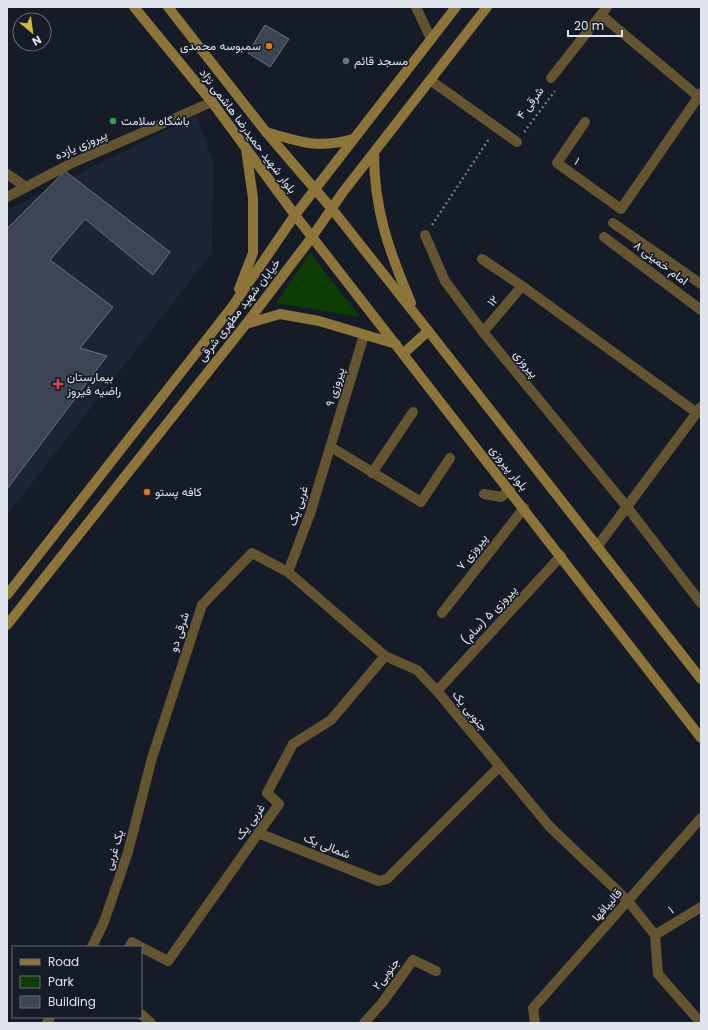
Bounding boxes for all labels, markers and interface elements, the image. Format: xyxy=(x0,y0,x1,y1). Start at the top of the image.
north arrow xyxy=(12,12,52,52)
scale bar xyxy=(568,12,622,38)
text: 20 m xyxy=(574,17,604,34)
text: N xyxy=(29,32,44,50)
place label: سمبوسه محمدی xyxy=(180,37,261,54)
marker: سمبوسه محمدی xyxy=(264,41,274,51)
place label: مسجد قائم xyxy=(354,52,408,69)
marker: مسجد قائم xyxy=(341,56,351,66)
street label: بلوار شهید حمیدرضا هاشمی نژاد xyxy=(196,65,301,197)
street label: شرقی ۴ xyxy=(512,83,547,122)
place label: باشگاه سلامت xyxy=(121,112,189,129)
marker: باشگاه سلامت xyxy=(108,116,118,126)
street label: پیروزی یازده xyxy=(52,125,110,164)
street label: ۱ xyxy=(571,153,584,168)
street label: امام خمینی ۸ xyxy=(631,237,692,289)
street label: خیابان شهید مطهری شرقی xyxy=(193,255,284,365)
street label: ۱۲ xyxy=(483,291,502,310)
street label: پیروزی xyxy=(510,346,543,381)
street label: پیروزی ۹ xyxy=(321,365,349,409)
place label: بیمارستان راضیه فیروز xyxy=(66,368,121,399)
marker: بیمارستان راضیه فیروز xyxy=(52,378,64,390)
street label: بلوار پیروزی xyxy=(486,441,533,494)
place label: کافه پستو xyxy=(155,483,202,500)
street label: غربی یک xyxy=(283,484,312,528)
marker: کافه پستو xyxy=(142,487,152,497)
street label: پیروزی ۷ xyxy=(452,530,491,573)
street label: پیروزی ۵ (سام) xyxy=(457,581,521,648)
street label: شرقی دو xyxy=(164,610,193,654)
street label: جنوبی یک xyxy=(449,687,492,735)
street label: غربی یک xyxy=(231,800,269,843)
street label: یک غربی xyxy=(99,827,128,872)
street label: شمالی یک xyxy=(301,828,353,863)
street label: قالیبافها xyxy=(588,885,626,925)
street label: ۱ xyxy=(665,901,677,918)
legend xyxy=(12,946,142,1018)
text: Road xyxy=(48,953,79,970)
street label: جنوبی۲ xyxy=(368,954,403,993)
text: Park xyxy=(48,973,75,990)
text: Building xyxy=(48,993,96,1010)

